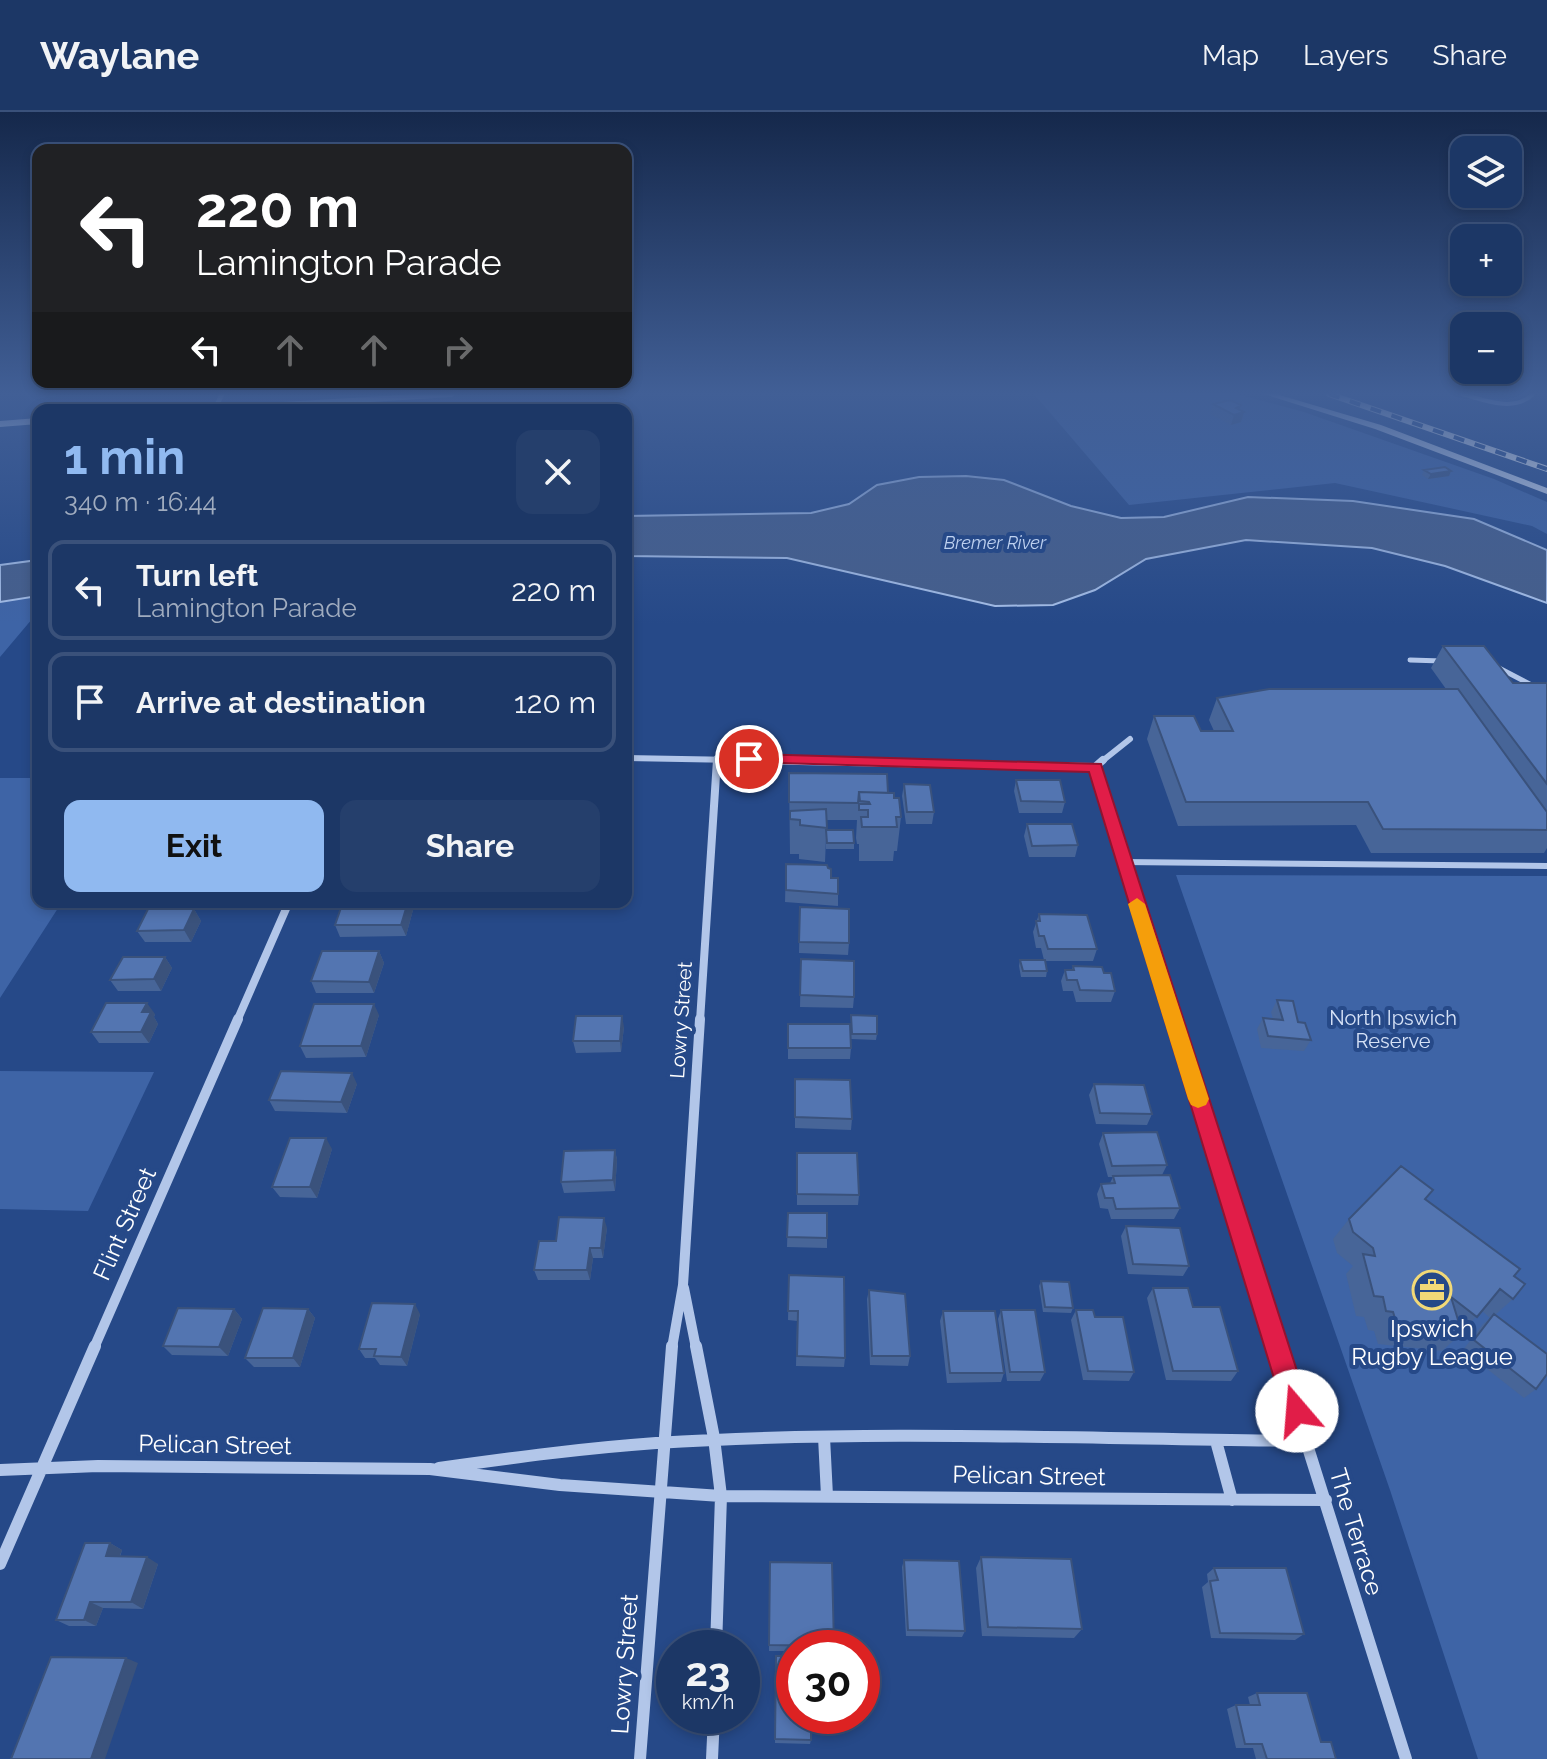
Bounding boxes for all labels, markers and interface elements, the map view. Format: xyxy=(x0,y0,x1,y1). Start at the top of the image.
text: Waylane xyxy=(40,33,199,78)
text: Map xyxy=(1202,39,1259,72)
text: Layers xyxy=(1303,39,1389,72)
text: Share xyxy=(1433,39,1507,72)
map controls xyxy=(1450,136,1522,384)
button: layers xyxy=(1450,136,1522,208)
text: 220 m xyxy=(196,174,359,240)
icon: left xyxy=(64,176,168,280)
button: + xyxy=(1450,224,1522,296)
text: Lamington Parade xyxy=(196,241,502,283)
button: − xyxy=(1450,312,1522,384)
icon: left xyxy=(184,328,228,372)
icon: ahead xyxy=(268,328,312,372)
icon: ahead xyxy=(352,328,396,372)
icon: right xyxy=(436,328,480,372)
text: 1 min xyxy=(64,429,185,485)
button: close xyxy=(516,430,600,514)
text: 340 m · 16:44 xyxy=(64,487,217,517)
water label: Bremer River xyxy=(944,532,1047,553)
text: Turn left xyxy=(136,558,258,593)
icon: left xyxy=(68,568,112,612)
text: 220 m xyxy=(511,573,596,608)
text: Lamington Parade xyxy=(136,593,357,623)
icon: arrive xyxy=(68,680,112,724)
text: Arrive at destination xyxy=(136,685,426,720)
text: 120 m xyxy=(514,685,596,720)
pin xyxy=(715,725,783,793)
icon: arrive xyxy=(727,737,771,781)
button: Exit xyxy=(64,800,324,892)
button: Share xyxy=(340,800,600,892)
street label: Lowry Street xyxy=(665,960,697,1079)
park label: North Ipswich Reserve xyxy=(1329,1006,1457,1053)
street label: Flint Street xyxy=(87,1163,162,1285)
office icon: Ipswich Rugby League xyxy=(1411,1269,1453,1311)
place label: Ipswich Rugby League xyxy=(1351,1314,1513,1371)
position arrow xyxy=(1255,1369,1339,1453)
street label: Pelican Street xyxy=(138,1429,292,1460)
street label: Pelican Street xyxy=(952,1460,1106,1491)
street label: The Terrace xyxy=(1323,1465,1390,1599)
street label: Lowry Street xyxy=(605,1593,644,1735)
speed limit sign: 30 xyxy=(776,1630,880,1734)
text: 23 xyxy=(686,1648,730,1695)
text: km/h xyxy=(682,1690,734,1714)

